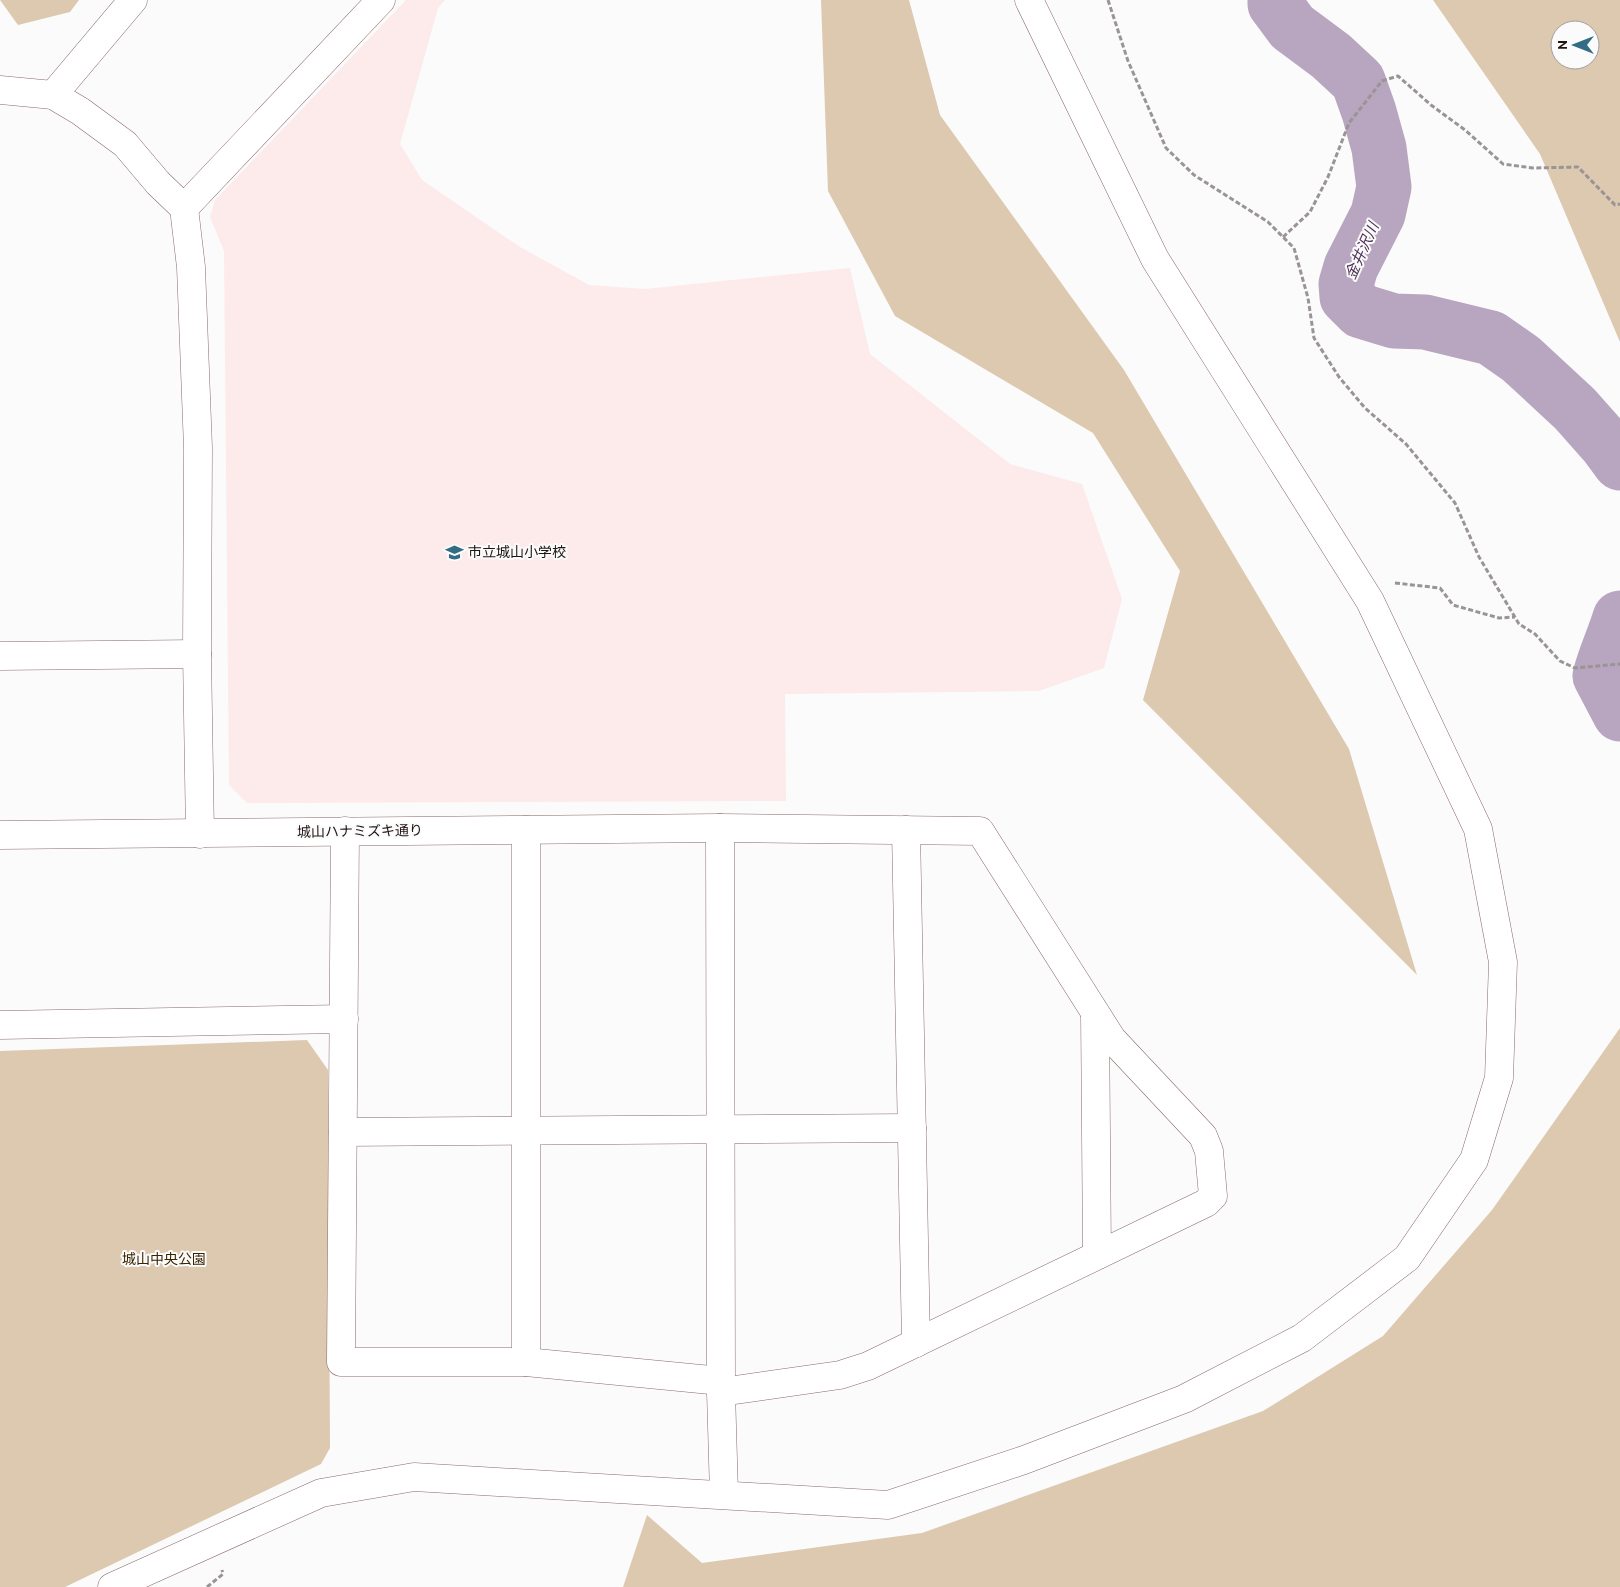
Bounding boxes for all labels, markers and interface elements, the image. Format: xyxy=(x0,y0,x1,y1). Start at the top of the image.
north arrow xyxy=(1550,20,1600,70)
text: N xyxy=(1555,40,1572,50)
water label: 金井沢川 xyxy=(1342,219,1385,283)
school or university icon: 市立城山小学校 xyxy=(444,542,464,562)
place label: 市立城山小学校 xyxy=(468,545,566,562)
street label: 城山ハナミズキ通り xyxy=(297,822,423,842)
park label: 城山中央公園 xyxy=(122,1252,206,1269)

